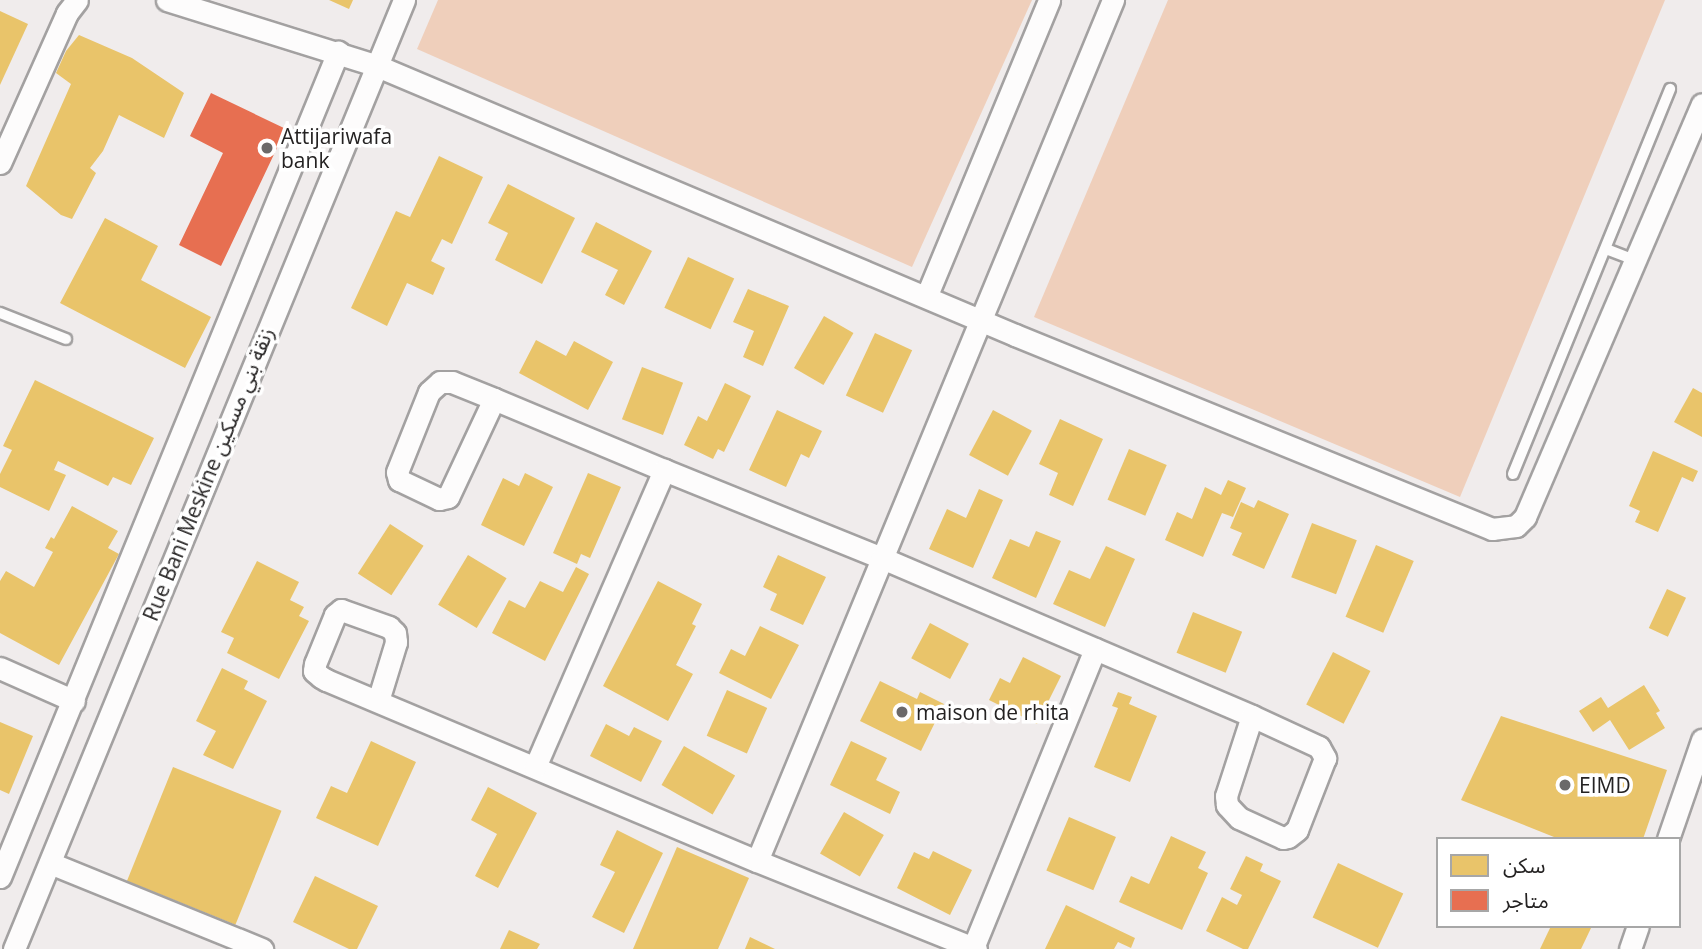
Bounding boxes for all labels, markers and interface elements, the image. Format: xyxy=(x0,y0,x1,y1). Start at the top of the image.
place label: Attijariwafa bank xyxy=(281,123,392,173)
marker: Attijariwafa bank xyxy=(259,140,275,156)
street label: Rue Bani Meskine زنقة بني مسكين xyxy=(137,324,279,624)
place label: maison de rhita xyxy=(916,699,1069,725)
marker: maison de rhita xyxy=(894,704,910,720)
place label: EIMD xyxy=(1579,772,1631,798)
marker: EIMD xyxy=(1557,777,1573,793)
legend xyxy=(1436,837,1681,928)
text: سكن xyxy=(1503,851,1545,879)
text: متاجر xyxy=(1503,886,1549,914)

